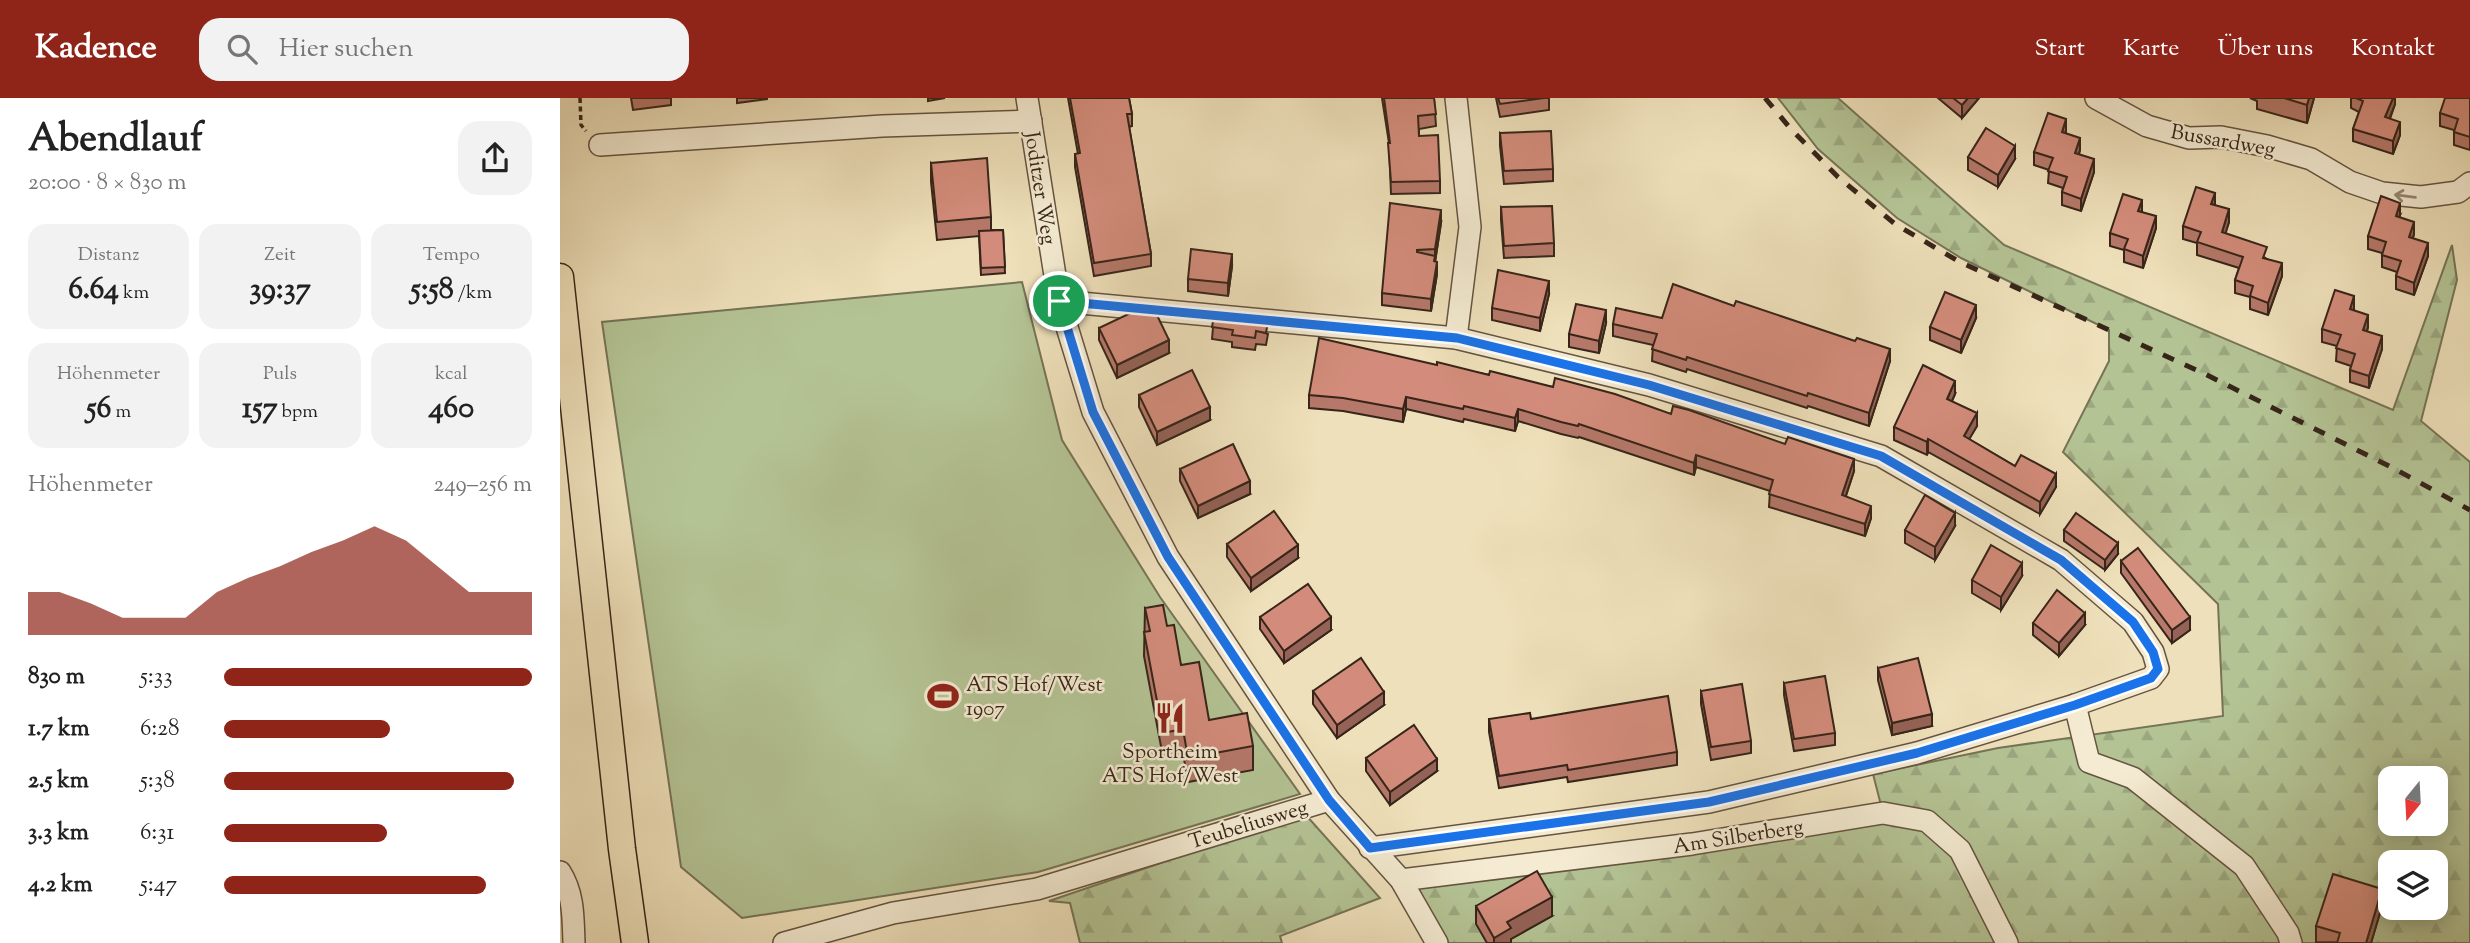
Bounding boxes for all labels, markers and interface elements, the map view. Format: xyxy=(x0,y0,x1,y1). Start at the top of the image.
search box xyxy=(199,18,689,81)
text: Kadence xyxy=(35,25,157,73)
icon: search xyxy=(223,30,261,68)
text: Hier suchen xyxy=(279,31,413,68)
text: Start xyxy=(2034,32,2085,66)
text: Karte xyxy=(2123,32,2179,66)
text: Über uns xyxy=(2217,32,2313,66)
text: Kontakt xyxy=(2351,32,2435,66)
text: Abendlauf xyxy=(28,114,203,168)
street label: Bussardweg xyxy=(2168,118,2277,166)
button: share xyxy=(458,121,532,195)
street label: Joditzer Weg xyxy=(1015,129,1063,247)
text: 20:00 · 8 × 830 m xyxy=(28,167,186,200)
one-way arrow xyxy=(2394,189,2417,202)
text: Distanz xyxy=(78,242,139,269)
text: Zeit xyxy=(264,242,296,269)
text: Tempo xyxy=(423,242,480,269)
text: 6.64 xyxy=(68,269,119,312)
text: 39:37 xyxy=(249,269,311,312)
text: 5:58 xyxy=(410,269,454,312)
pin xyxy=(1029,271,1089,331)
text: km xyxy=(119,280,149,307)
text: /km xyxy=(454,280,492,307)
icon: arrive xyxy=(1040,282,1078,320)
text: Höhenmeter xyxy=(57,361,160,388)
text: Puls xyxy=(263,361,297,388)
text: kcal xyxy=(435,361,468,388)
text: 56 xyxy=(86,388,111,431)
text: 157 xyxy=(242,388,277,431)
text: 460 xyxy=(429,388,474,431)
text: m xyxy=(111,399,131,426)
text: bpm xyxy=(277,399,318,426)
text: Höhenmeter xyxy=(28,469,153,502)
text: 249–256 m xyxy=(433,469,532,502)
text: 830 m xyxy=(28,661,85,694)
text: 5:33 xyxy=(140,661,172,694)
place label: ATS Hof/West 1907 xyxy=(966,671,1103,725)
sports icon: ATS Hof/West 1907 xyxy=(926,679,960,713)
restaurant icon: Sportheim ATS Hof/West xyxy=(1153,701,1187,735)
text: 1.7 km xyxy=(28,713,90,746)
text: 6:28 xyxy=(140,713,179,746)
place label: Sportheim ATS Hof/West xyxy=(1102,738,1238,792)
text: 2.5 km xyxy=(28,765,89,798)
text: 5:38 xyxy=(140,765,175,798)
north arrow xyxy=(2378,766,2448,836)
map controls xyxy=(2378,766,2448,920)
street label: Teubeliusweg xyxy=(1185,794,1312,858)
street label: Am Silberberg xyxy=(1671,813,1806,863)
text: 3.3 km xyxy=(28,817,89,850)
text: 6:31 xyxy=(140,817,174,850)
button: layers xyxy=(2378,850,2448,920)
text: 4.2 km xyxy=(28,869,93,902)
text: 5:47 xyxy=(140,869,177,902)

